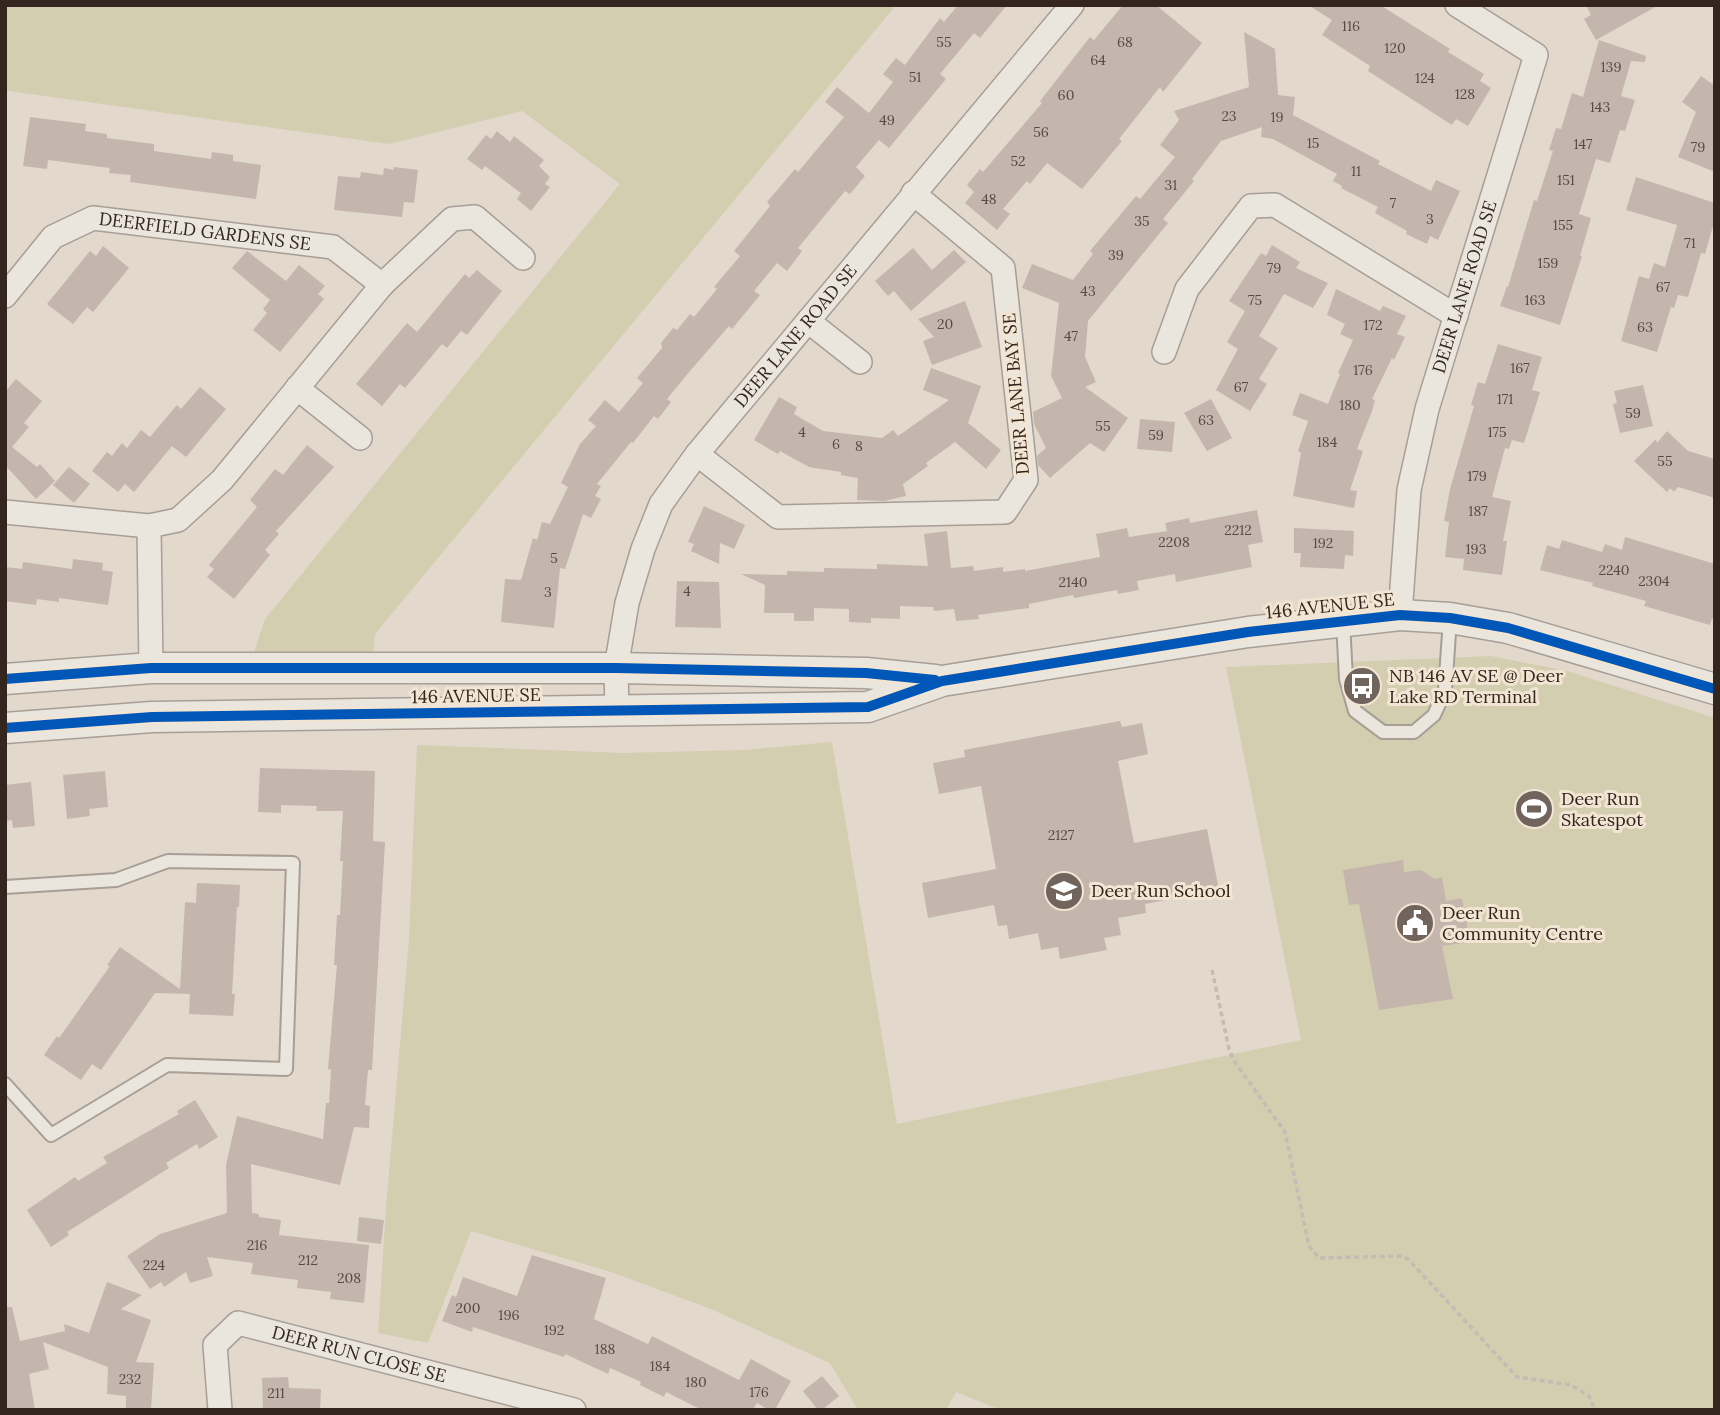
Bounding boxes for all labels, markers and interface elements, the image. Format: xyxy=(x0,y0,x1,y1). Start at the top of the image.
house number: 116 xyxy=(1342,17,1360,35)
house number: 55 xyxy=(936,33,952,51)
house number: 68 xyxy=(1117,33,1133,51)
house number: 120 xyxy=(1384,39,1406,57)
house number: 64 xyxy=(1090,51,1106,69)
house number: 139 xyxy=(1601,58,1622,76)
house number: 51 xyxy=(909,68,921,86)
house number: 124 xyxy=(1415,69,1435,87)
house number: 128 xyxy=(1455,85,1475,103)
house number: 60 xyxy=(1058,86,1074,104)
house number: 143 xyxy=(1590,98,1610,116)
house number: 23 xyxy=(1221,107,1237,125)
house number: 19 xyxy=(1270,108,1284,126)
house number: 49 xyxy=(879,111,895,129)
house number: 56 xyxy=(1033,123,1049,141)
house number: 15 xyxy=(1307,134,1319,152)
house number: 147 xyxy=(1573,135,1593,153)
house number: 79 xyxy=(1691,138,1705,156)
house number: 52 xyxy=(1010,152,1026,170)
house number: 11 xyxy=(1351,162,1361,180)
house number: 151 xyxy=(1557,171,1575,189)
house number: 31 xyxy=(1165,176,1177,194)
house number: 48 xyxy=(981,190,997,208)
house number: 7 xyxy=(1390,194,1397,212)
street label: DEER LANE ROAD SE xyxy=(1427,198,1502,376)
street label: DEERFIELD GARDENS SE xyxy=(98,207,312,255)
house number: 3 xyxy=(1426,210,1434,228)
house number: 35 xyxy=(1134,212,1150,230)
house number: 155 xyxy=(1553,216,1573,234)
house number: 71 xyxy=(1684,234,1696,252)
house number: 39 xyxy=(1108,246,1124,264)
house number: 159 xyxy=(1538,254,1558,272)
street label: DEER LANE ROAD SE xyxy=(729,259,862,412)
house number: 79 xyxy=(1267,259,1281,277)
house number: 67 xyxy=(1656,278,1671,296)
house number: 43 xyxy=(1080,282,1096,300)
house number: 75 xyxy=(1248,291,1262,309)
house number: 163 xyxy=(1525,291,1546,309)
street label: DEER LANE BAY SE xyxy=(997,312,1034,476)
house number: 20 xyxy=(937,315,953,333)
house number: 172 xyxy=(1363,316,1383,334)
house number: 63 xyxy=(1637,318,1653,336)
house number: 47 xyxy=(1064,327,1079,345)
house number: 167 xyxy=(1510,359,1530,377)
house number: 176 xyxy=(1353,361,1373,379)
house number: 67 xyxy=(1234,378,1249,396)
house number: 171 xyxy=(1497,390,1513,408)
house number: 180 xyxy=(1339,396,1361,414)
house number: 59 xyxy=(1625,404,1641,422)
house number: 63 xyxy=(1198,411,1214,429)
house number: 55 xyxy=(1095,417,1111,435)
house number: 4 xyxy=(798,423,806,441)
house number: 175 xyxy=(1487,423,1507,441)
house number: 59 xyxy=(1148,426,1164,444)
house number: 184 xyxy=(1317,433,1338,451)
house number: 6 xyxy=(832,435,840,453)
house number: 8 xyxy=(855,437,863,455)
house number: 55 xyxy=(1657,452,1673,470)
house number: 179 xyxy=(1467,467,1487,485)
house number: 187 xyxy=(1468,502,1488,520)
house number: 2212 xyxy=(1224,521,1252,539)
house number: 2208 xyxy=(1158,533,1190,551)
house number: 192 xyxy=(1313,534,1333,552)
house number: 193 xyxy=(1466,540,1487,558)
house number: 5 xyxy=(550,549,558,567)
house number: 2240 xyxy=(1598,561,1630,579)
house number: 2304 xyxy=(1638,572,1670,590)
house number: 2140 xyxy=(1059,573,1087,591)
house number: 4 xyxy=(683,582,691,600)
house number: 3 xyxy=(544,583,552,601)
street label: 146 AVENUE SE xyxy=(1264,587,1396,624)
place label: NB 146 AV SE @ Deer Lake RD Terminal xyxy=(1389,664,1563,708)
bus stop icon: NB 146 AV SE @ Deer Lake RD Terminal xyxy=(1341,665,1383,707)
street label: 146 AVENUE SE xyxy=(411,683,541,708)
place label: Deer Run Skatespot xyxy=(1561,787,1643,831)
sports icon: Deer Run Skatespot xyxy=(1513,788,1555,830)
house number: 2127 xyxy=(1048,826,1075,844)
school or university icon: Deer Run School xyxy=(1043,870,1085,912)
place label: Deer Run School xyxy=(1091,879,1231,902)
place label: Deer Run Community Centre xyxy=(1442,901,1603,945)
public building icon: Deer Run Community Centre xyxy=(1394,902,1436,944)
house number: 216 xyxy=(247,1236,267,1254)
house number: 212 xyxy=(298,1251,318,1269)
house number: 224 xyxy=(143,1256,166,1274)
house number: 208 xyxy=(337,1269,361,1287)
house number: 200 xyxy=(456,1299,480,1317)
house number: 196 xyxy=(498,1306,520,1324)
street label: DEER RUN CLOSE SE xyxy=(269,1320,449,1387)
house number: 192 xyxy=(544,1321,564,1339)
house number: 188 xyxy=(595,1340,616,1358)
house number: 184 xyxy=(650,1357,671,1375)
house number: 232 xyxy=(119,1370,141,1388)
house number: 180 xyxy=(685,1373,707,1391)
house number: 176 xyxy=(749,1383,769,1401)
house number: 211 xyxy=(267,1384,285,1402)

